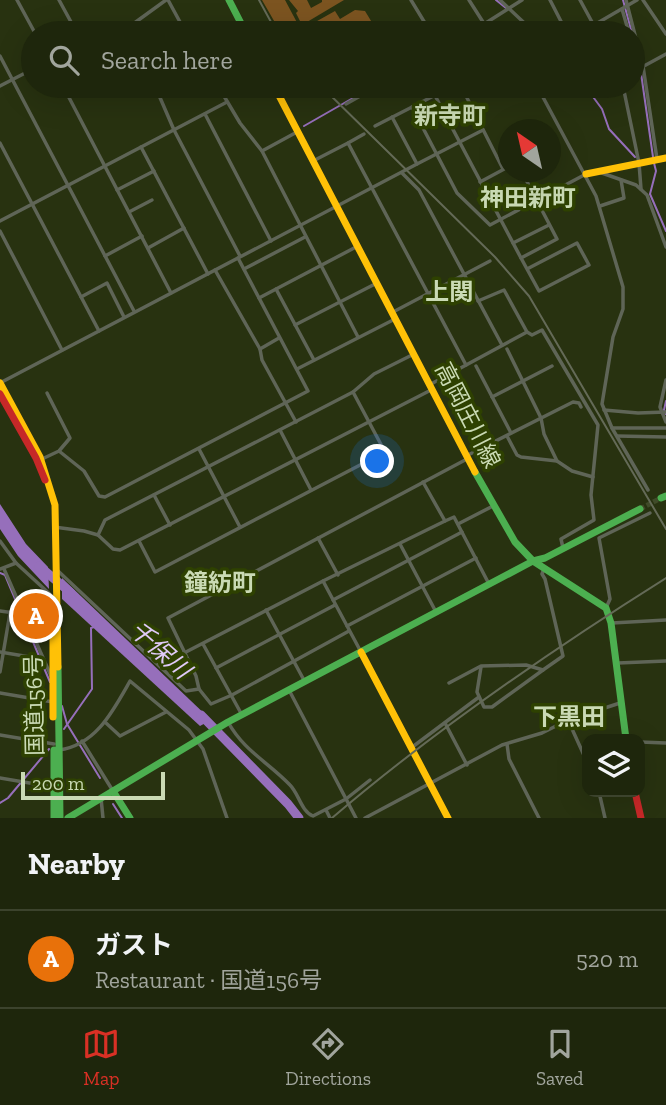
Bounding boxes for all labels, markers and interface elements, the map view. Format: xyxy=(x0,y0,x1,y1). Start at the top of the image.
search box xyxy=(21,21,645,98)
icon: search xyxy=(45,41,83,79)
text: Search here xyxy=(101,44,233,76)
district label: 新寺町 xyxy=(414,101,486,130)
north arrow xyxy=(498,119,561,182)
district label: 神田新町 xyxy=(480,183,576,212)
district label: 上関 xyxy=(425,277,473,306)
street label: 高岡庄川線 xyxy=(429,357,507,473)
your location xyxy=(360,444,394,478)
district label: 鐘紡町 xyxy=(184,568,256,597)
pin: A xyxy=(13,590,59,642)
water label: 千保川 xyxy=(124,615,199,687)
street label: 国道156号 xyxy=(19,654,49,756)
district label: 下黒田 xyxy=(533,702,605,731)
map controls xyxy=(582,734,645,797)
button: layers xyxy=(582,734,645,797)
scale bar xyxy=(21,769,164,801)
text: 200 m xyxy=(32,772,84,795)
text: Nearby xyxy=(28,846,125,882)
text: ガスト xyxy=(95,929,173,961)
text: A xyxy=(43,945,59,973)
text: 520 m xyxy=(576,945,638,973)
text: Restaurant · 国道156号 xyxy=(95,966,322,994)
tab: Map xyxy=(82,1025,120,1090)
tab: Directions xyxy=(285,1025,371,1090)
tab: Saved xyxy=(536,1025,584,1090)

